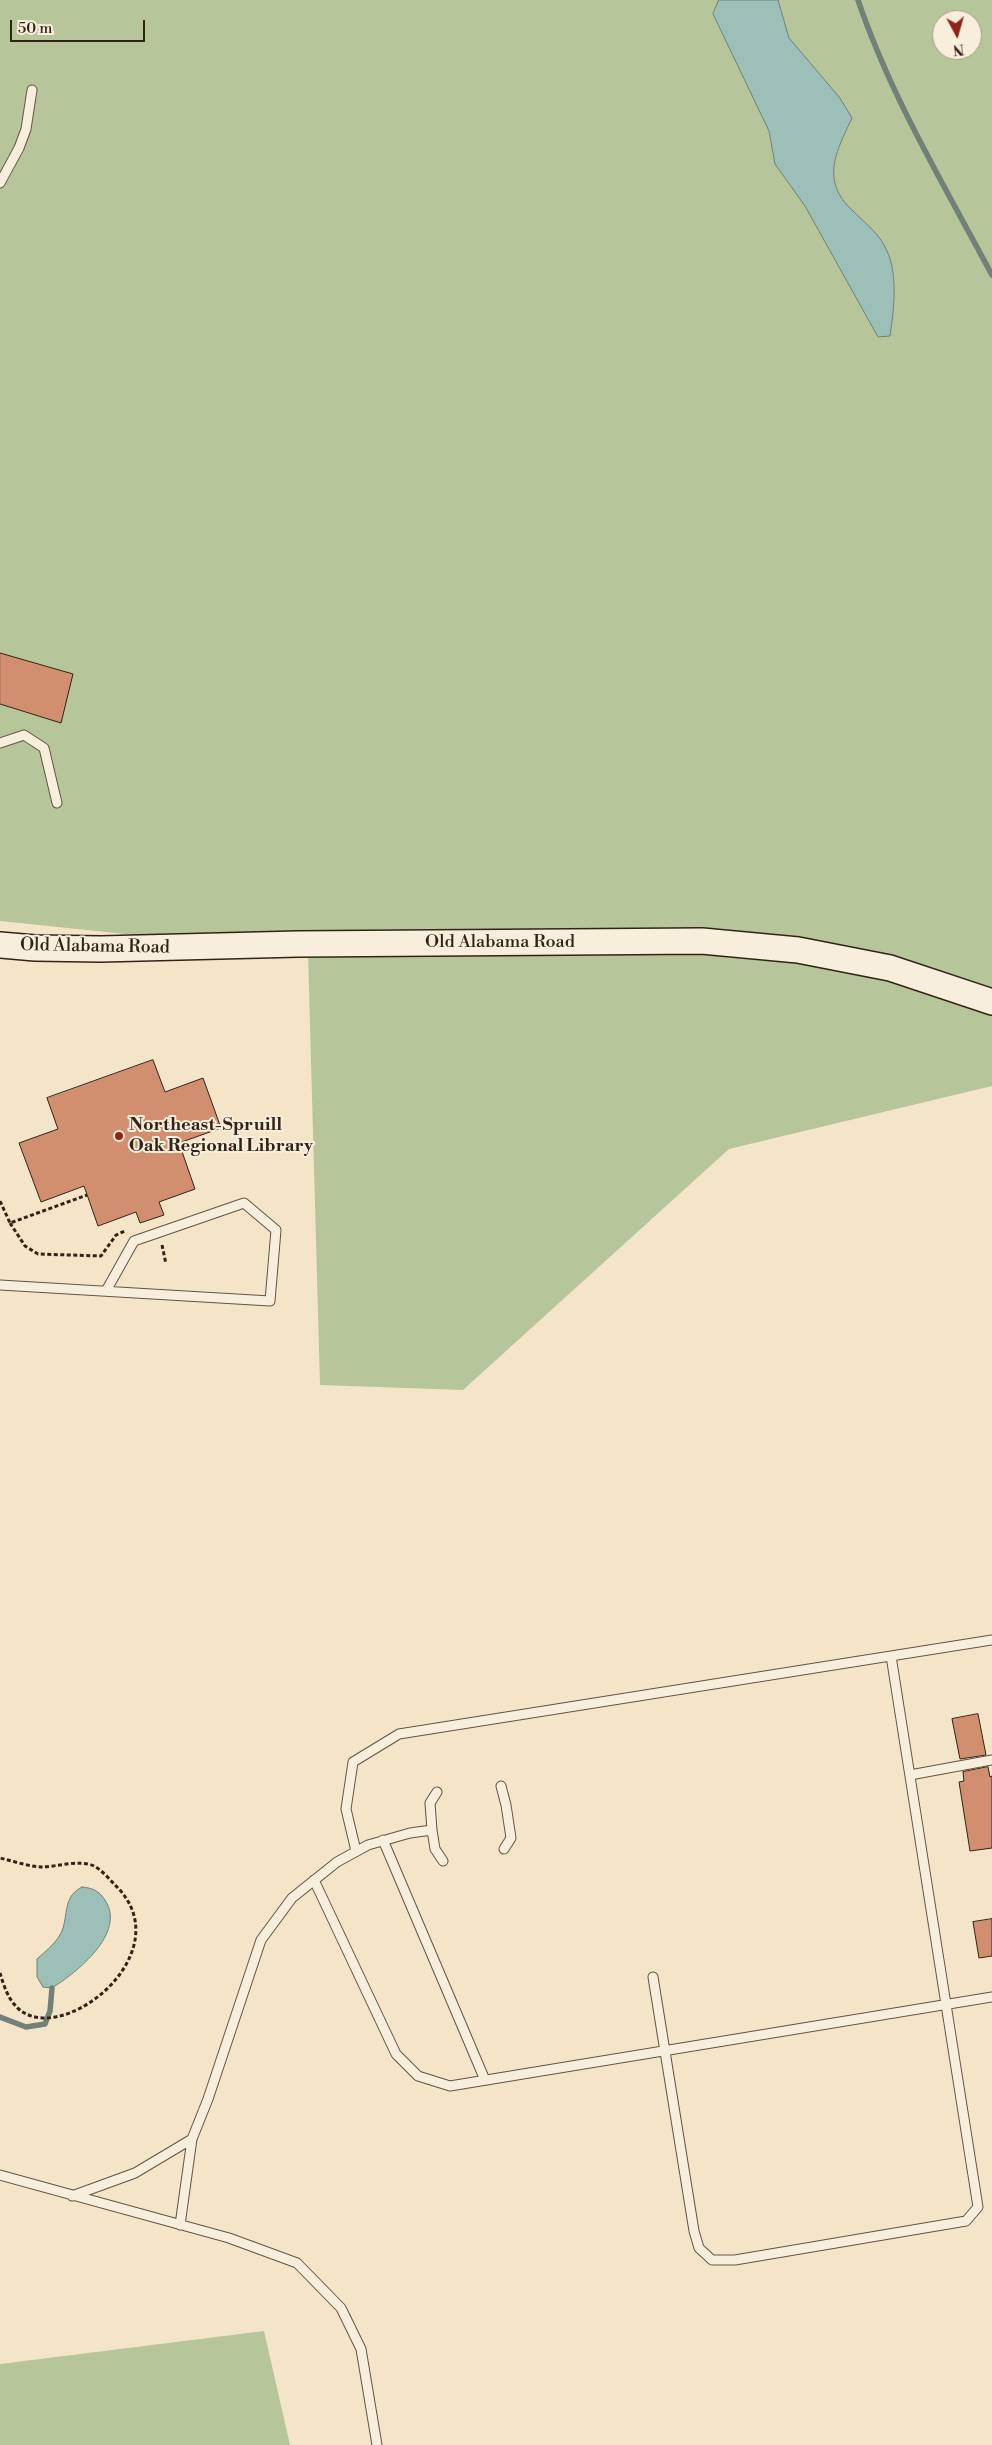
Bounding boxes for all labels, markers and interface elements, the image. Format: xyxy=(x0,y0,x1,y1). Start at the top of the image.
scale bar xyxy=(12,10,148,42)
north arrow xyxy=(932,10,982,60)
text: 50 m xyxy=(18,19,52,38)
text: N xyxy=(952,39,965,58)
street label: Old Alabama Road xyxy=(425,932,575,954)
street label: Old Alabama Road xyxy=(20,935,170,959)
place label: Northeast-Spruill Oak Regional Library xyxy=(129,1115,313,1158)
marker: Northeast-Spruill Oak Regional Library xyxy=(113,1130,125,1142)

